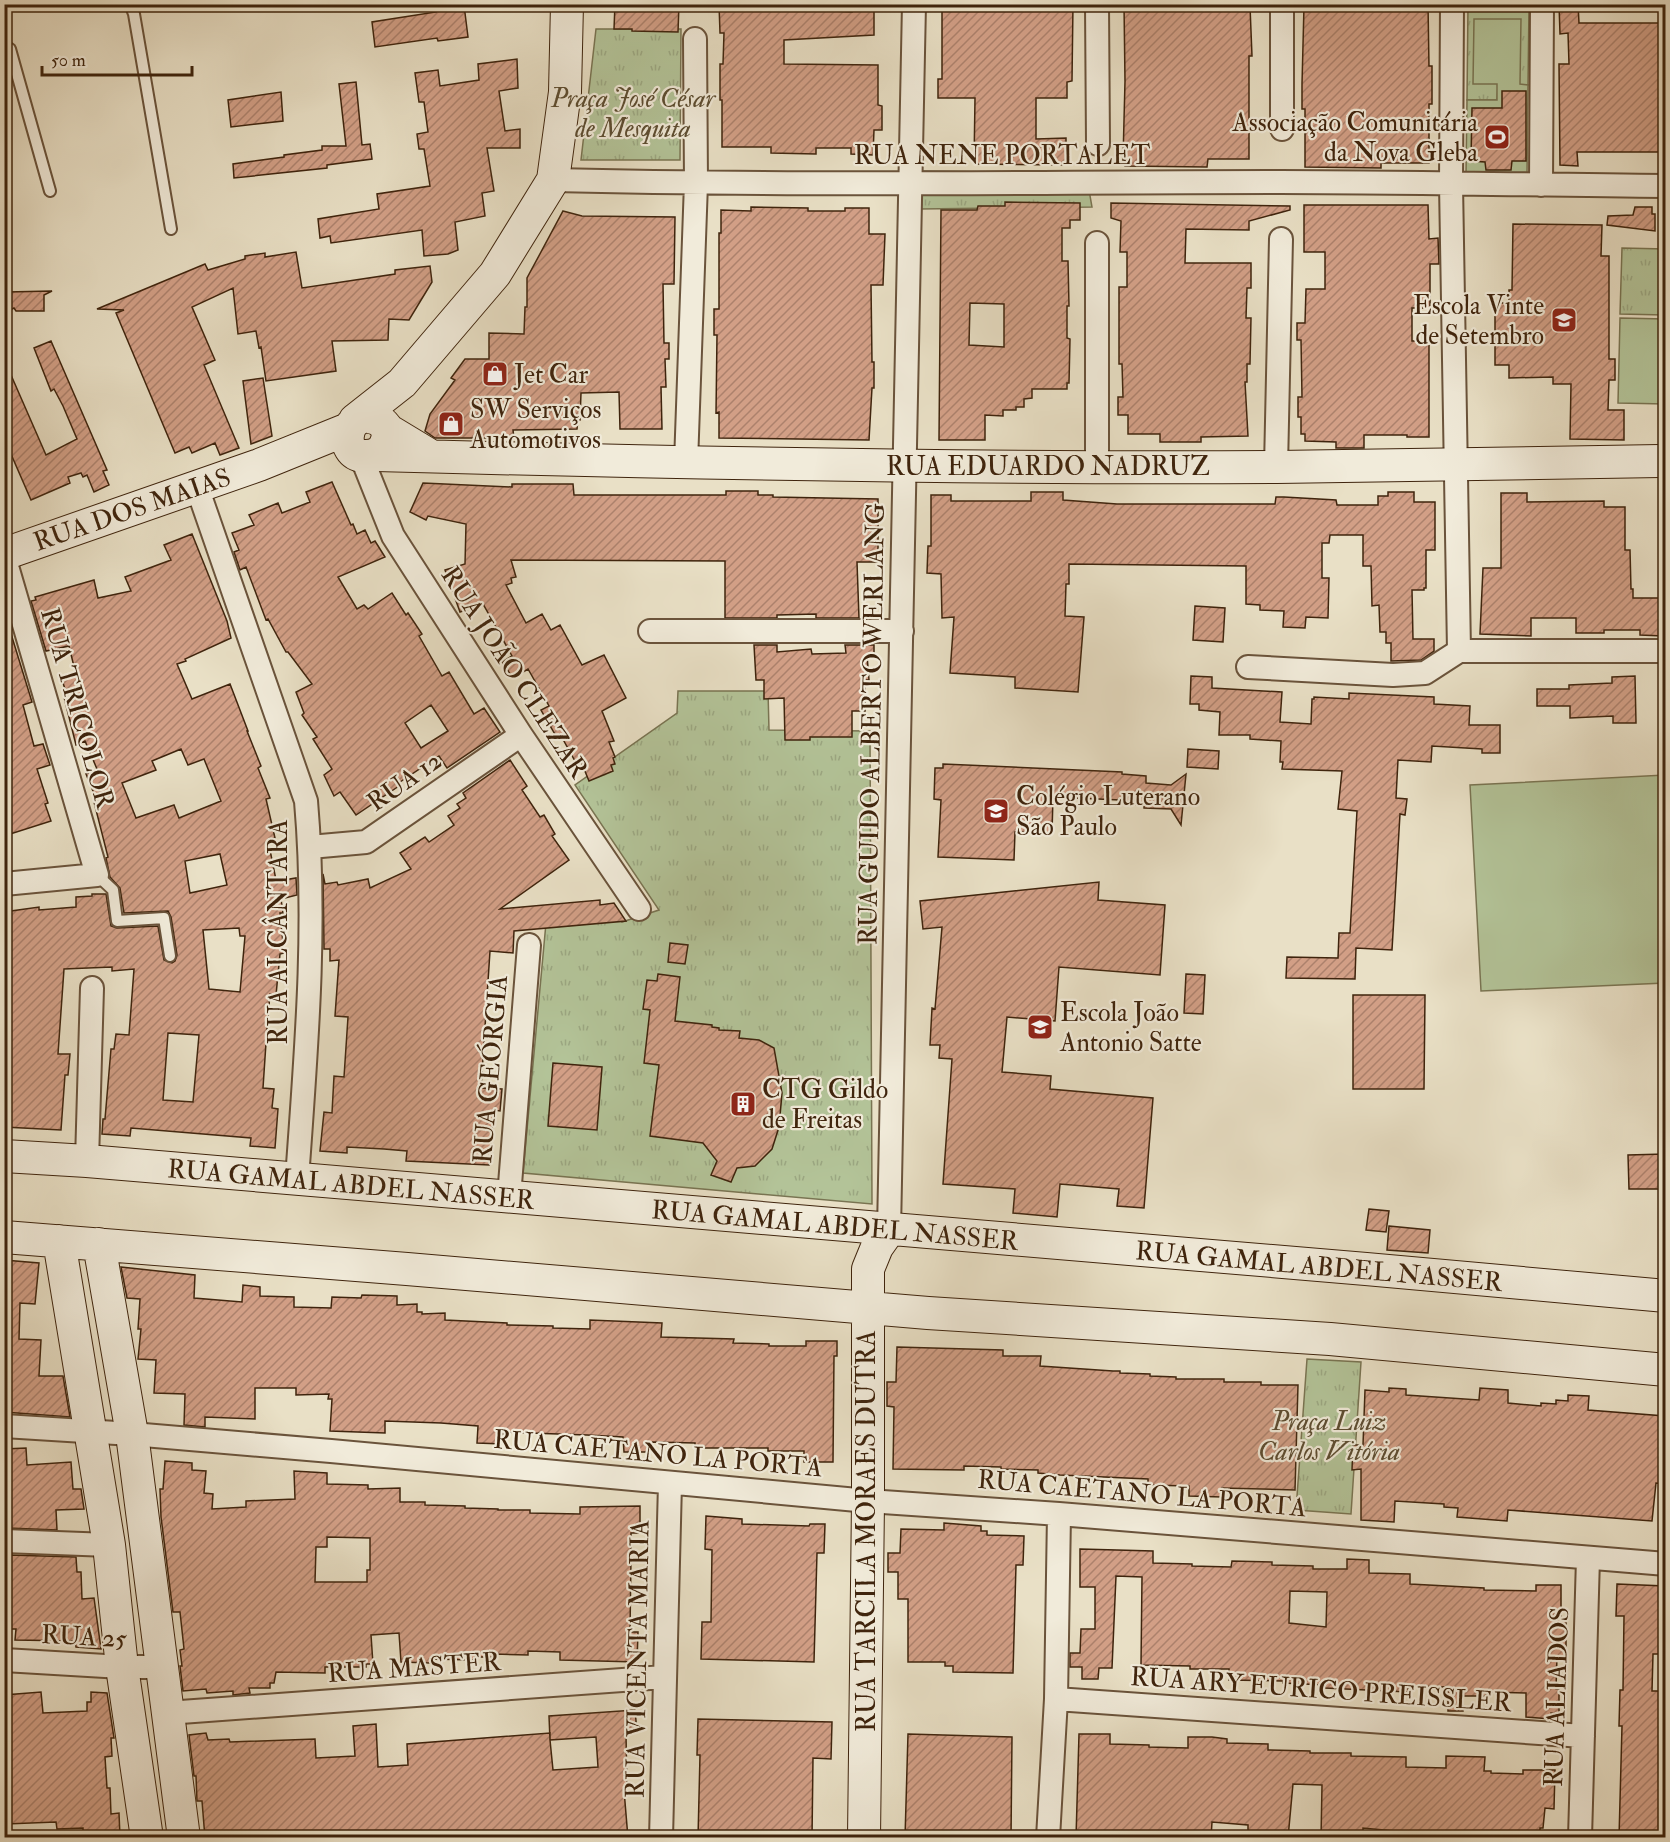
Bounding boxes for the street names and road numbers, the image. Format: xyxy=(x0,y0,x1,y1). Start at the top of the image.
street label: RUA NENE PORTALET xyxy=(854,140,1150,172)
street label: RUA EDUARDO NADRUZ xyxy=(886,451,1210,483)
street label: RUA DOS MAIAS xyxy=(30,461,235,559)
street label: RUA GUIDO ALBERTO WERLANG xyxy=(852,502,892,945)
street label: RUA JOÃO CLEZAR xyxy=(434,560,596,786)
street label: RUA TRICOLOR xyxy=(33,604,121,814)
street label: RUA 12 xyxy=(361,745,448,819)
street label: RUA ALCÂNTARA xyxy=(261,819,295,1045)
street label: RUA GEÓRGIA xyxy=(465,973,515,1165)
street label: RUA GAMAL ABDEL NASSER xyxy=(166,1153,537,1217)
street label: RUA GAMAL ABDEL NASSER xyxy=(650,1194,1021,1258)
street label: RUA GAMAL ABDEL NASSER xyxy=(1134,1235,1505,1299)
street label: RUA TARCILA MORAES DUTRA xyxy=(851,1330,883,1732)
street label: RUA CAETANO LA PORTA xyxy=(492,1424,824,1484)
street label: RUA CAETANO LA PORTA xyxy=(976,1464,1308,1524)
street label: RUA VICENTA MARIA xyxy=(620,1519,656,1799)
street label: RUA ALIADOS xyxy=(1538,1606,1576,1788)
street label: RUA 25 xyxy=(40,1619,128,1655)
street label: RUA MASTER xyxy=(326,1646,503,1690)
street label: RUA ARY EURICO PREISSLER xyxy=(1129,1661,1514,1719)

